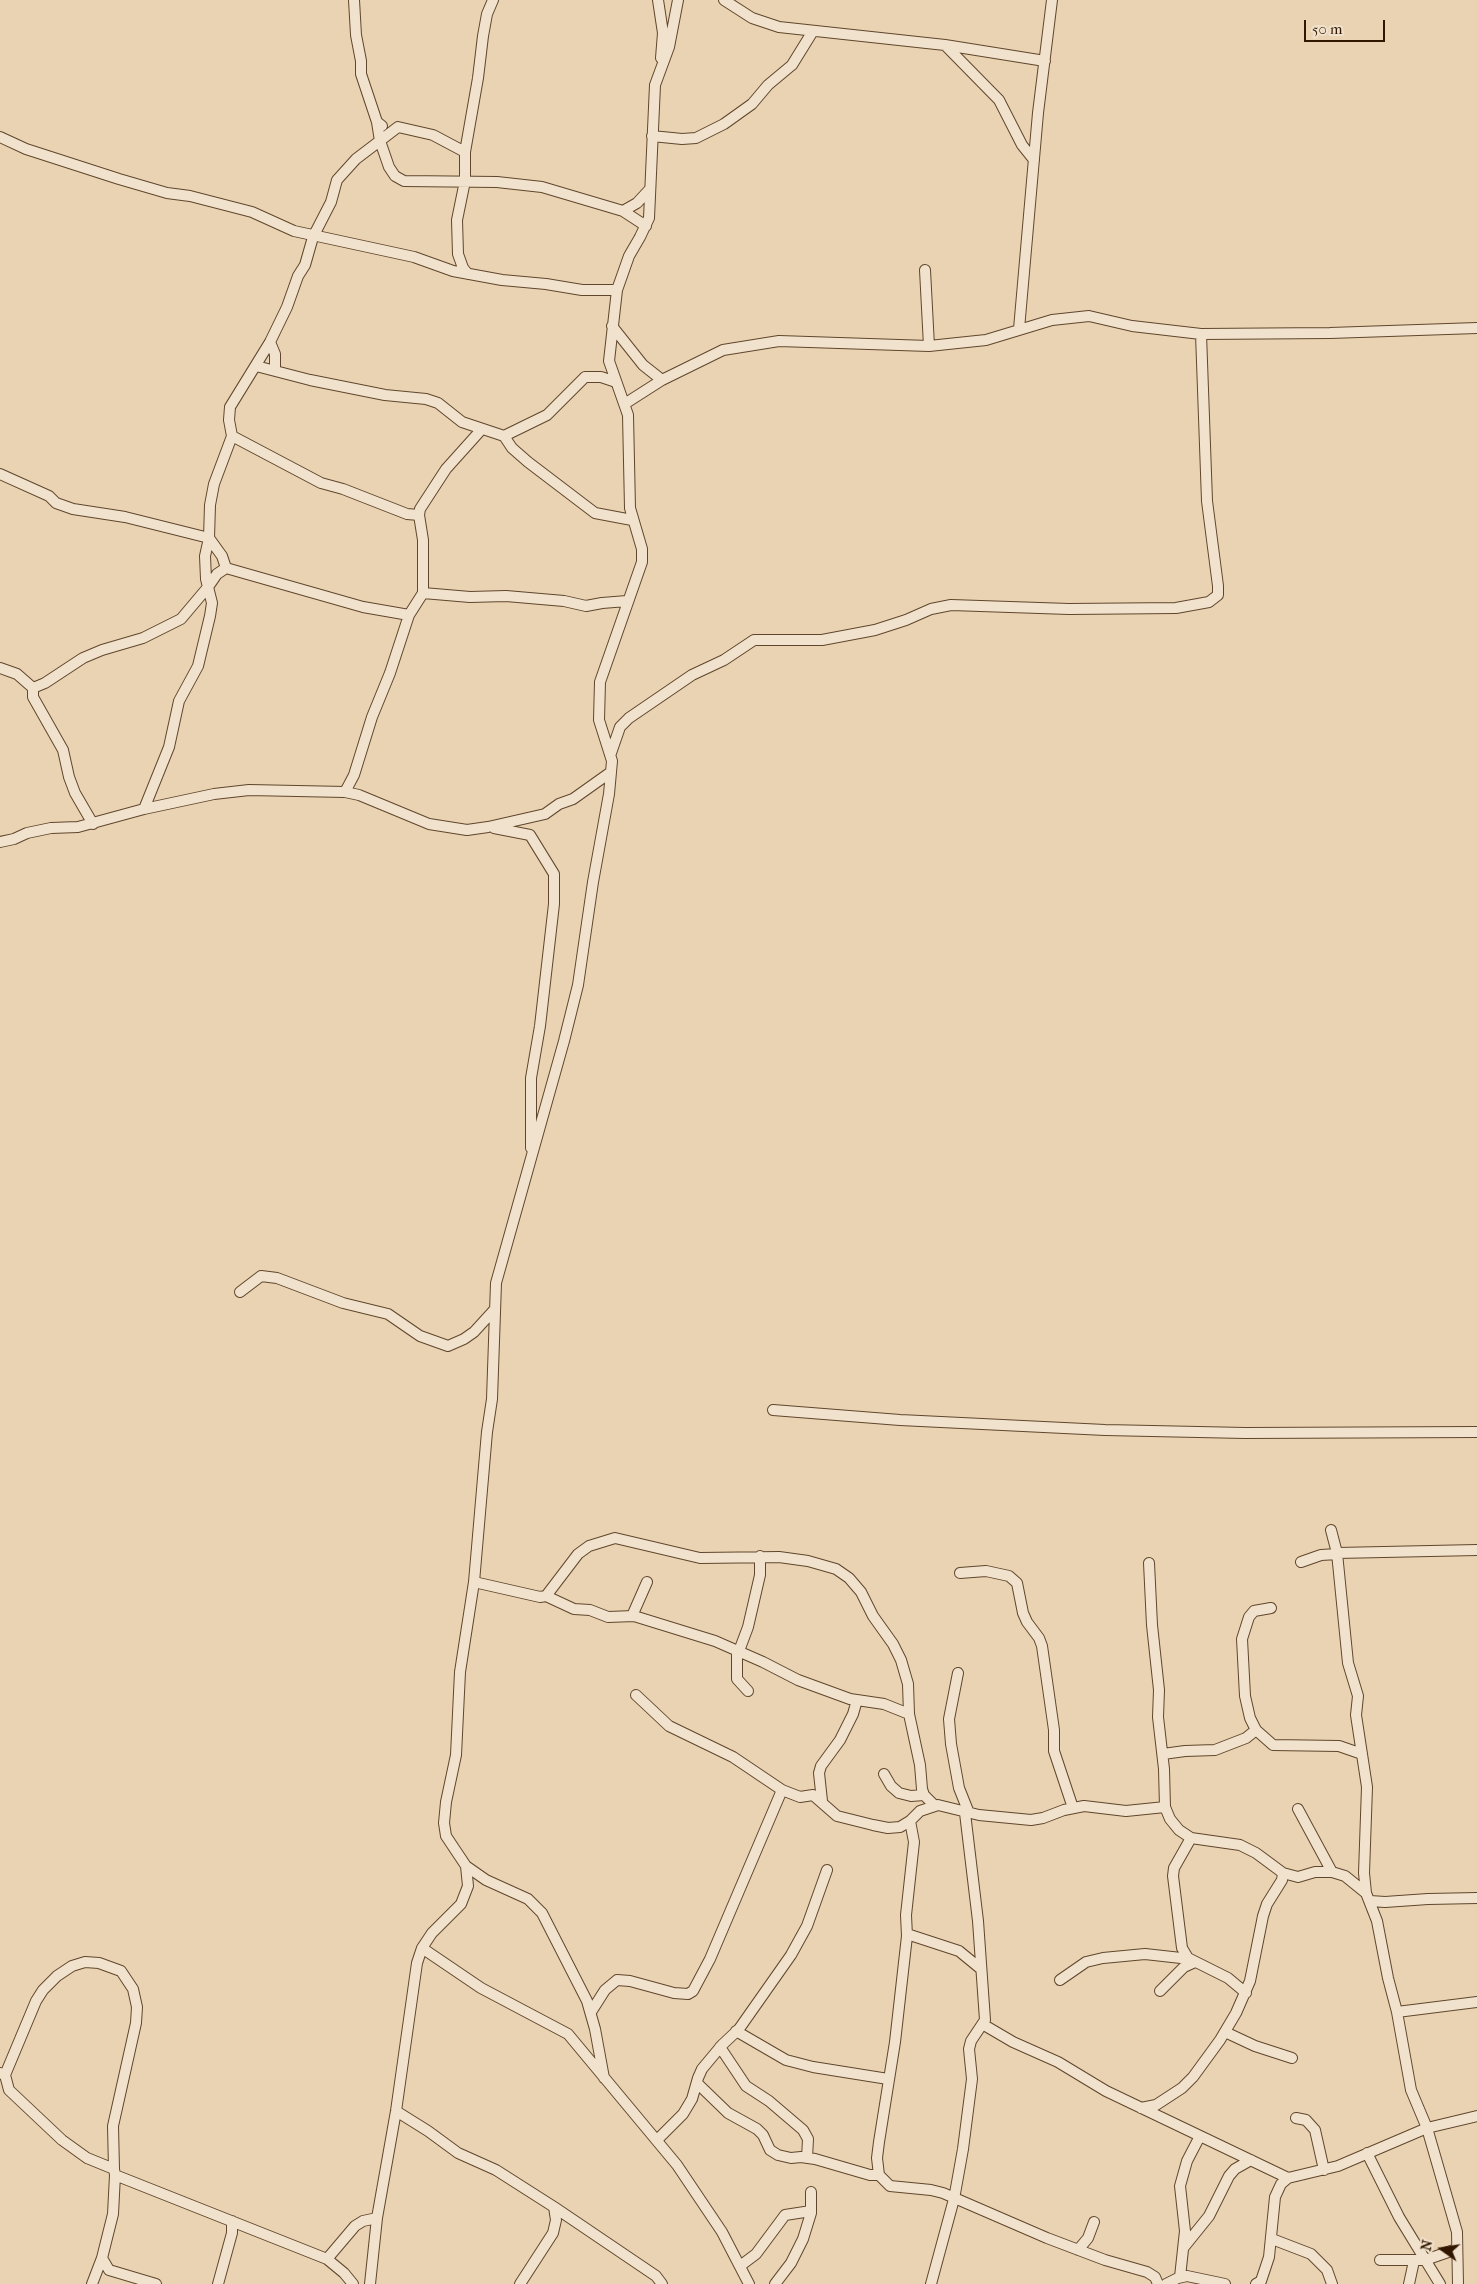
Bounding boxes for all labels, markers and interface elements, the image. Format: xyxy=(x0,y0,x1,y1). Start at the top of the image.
scale bar xyxy=(1307,10,1388,42)
text: 50 m xyxy=(1312,20,1342,38)
north arrow xyxy=(1417,2224,1467,2274)
text: N xyxy=(1417,2238,1436,2253)

